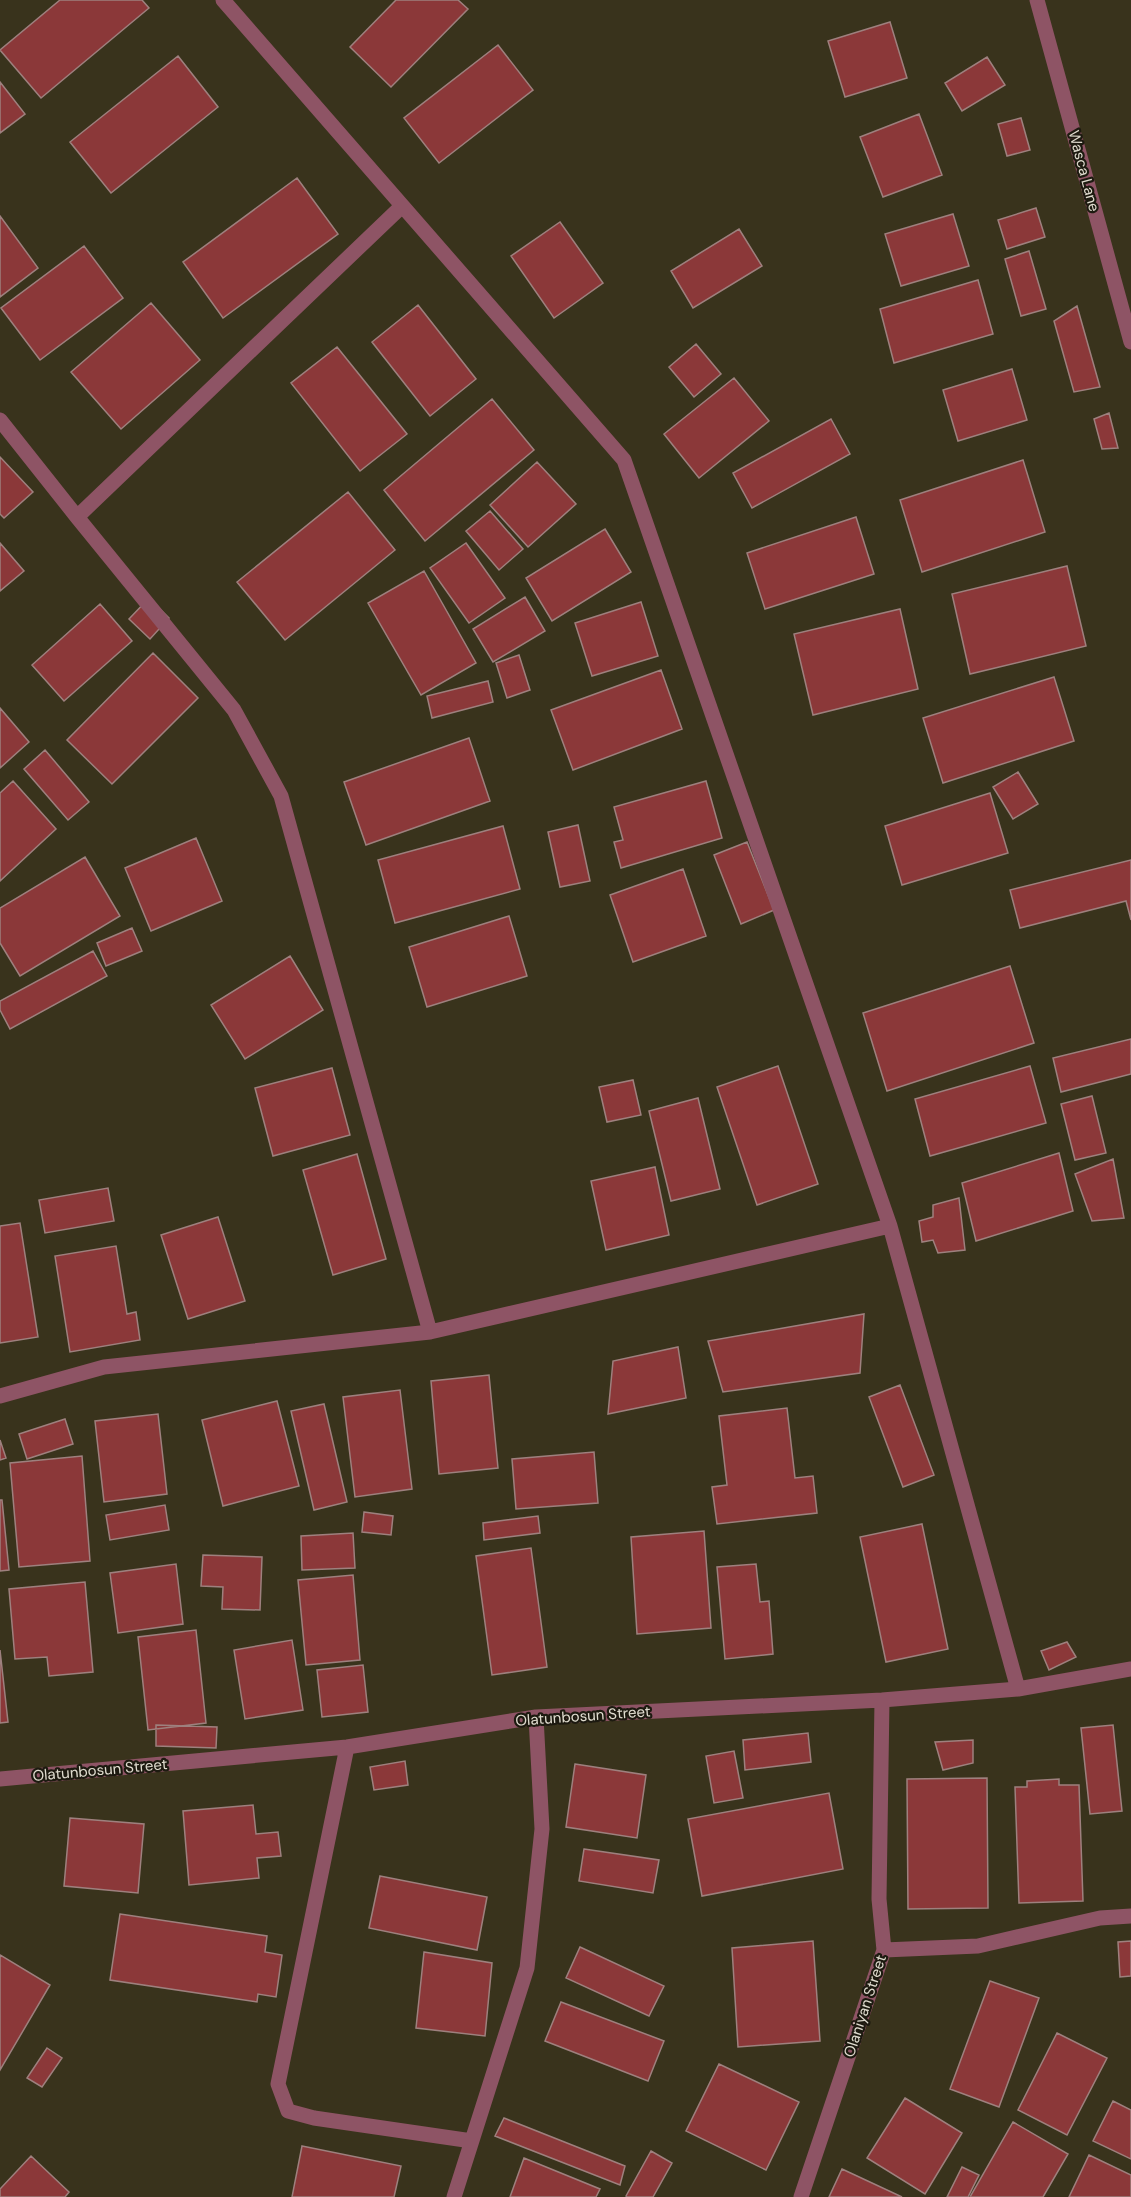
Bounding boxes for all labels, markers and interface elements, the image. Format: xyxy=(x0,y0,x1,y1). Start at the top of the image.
street label: Wasca Lane xyxy=(1064,128,1104,214)
street label: Olatunbosun Street xyxy=(515,1701,651,1731)
street label: Olatunbosun Street xyxy=(32,1754,168,1786)
street label: Olaniyan Street xyxy=(839,1952,891,2060)

